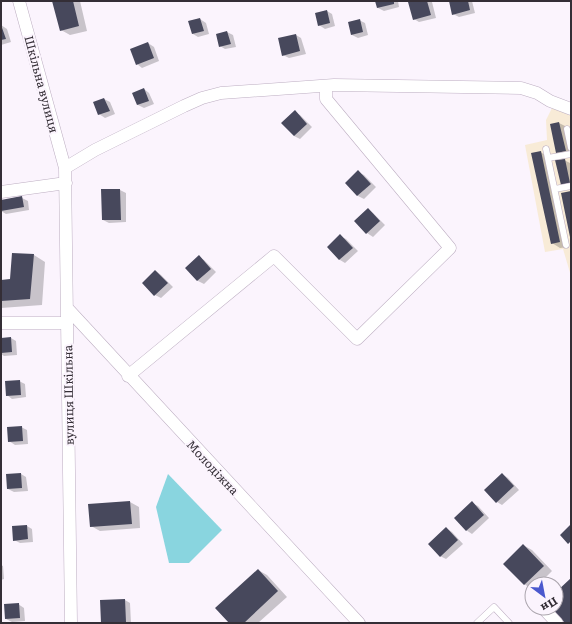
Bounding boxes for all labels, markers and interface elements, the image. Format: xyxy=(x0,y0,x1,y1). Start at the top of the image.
street label: Шкільна вулиця xyxy=(20,33,64,135)
street label: вулиця Шкільна xyxy=(58,344,78,445)
street label: Молодіжна xyxy=(183,435,244,499)
north arrow xyxy=(524,576,564,616)
text: Пн xyxy=(538,594,561,617)

